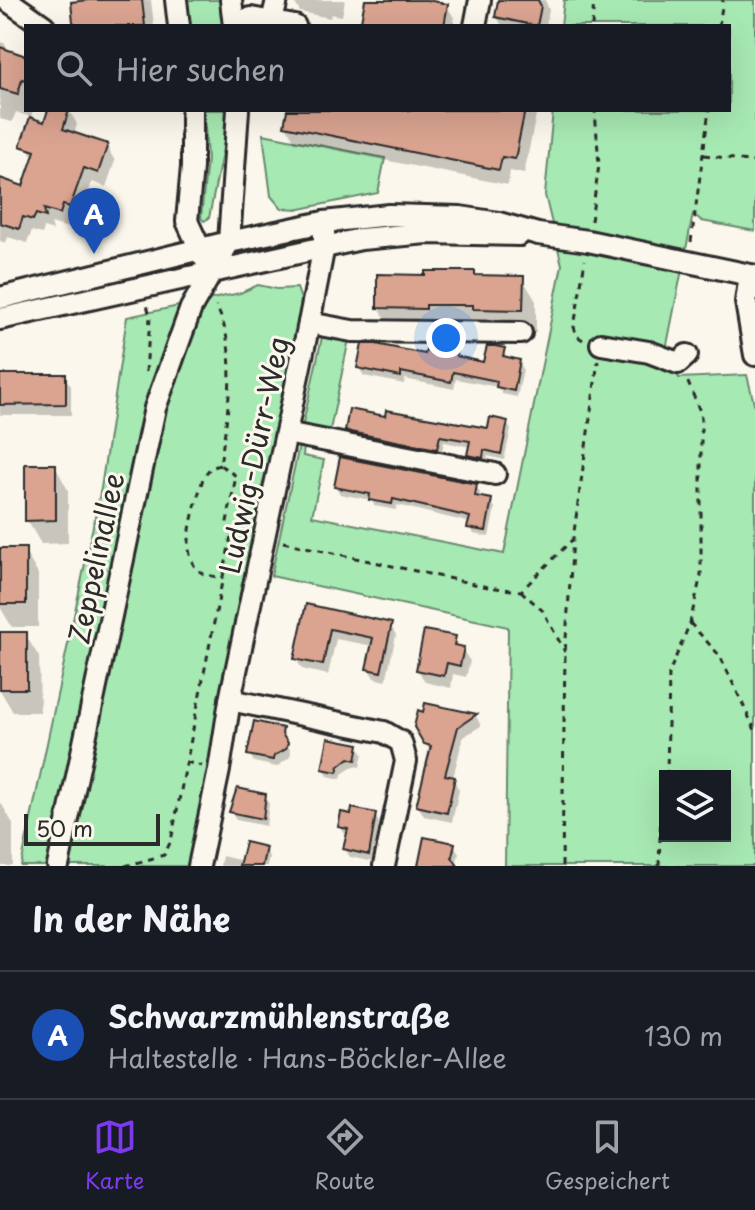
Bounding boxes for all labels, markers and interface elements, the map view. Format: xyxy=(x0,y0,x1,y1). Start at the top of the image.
search box xyxy=(24,24,731,112)
icon: search xyxy=(52,46,96,90)
text: Hier suchen xyxy=(116,46,285,91)
pin: A xyxy=(68,188,120,254)
your location xyxy=(426,318,466,358)
street label: Ludwig-Dürr-Weg xyxy=(207,332,299,578)
street label: Zeppelinallee xyxy=(56,468,134,648)
map controls xyxy=(659,770,731,842)
button: layers xyxy=(659,770,731,842)
scale bar xyxy=(24,810,160,846)
text: 50 m xyxy=(36,811,93,844)
text: In der Nähe xyxy=(32,892,230,944)
text: Schwarzmühlenstraße xyxy=(108,993,450,1038)
text: A xyxy=(48,1016,68,1055)
text: 130 m xyxy=(644,1016,723,1055)
text: Haltestelle · Hans-Böckler-Allee xyxy=(108,1038,507,1077)
tab: Karte xyxy=(85,1115,145,1196)
tab: Route xyxy=(315,1115,375,1196)
tab: Gespeichert xyxy=(545,1115,670,1196)

